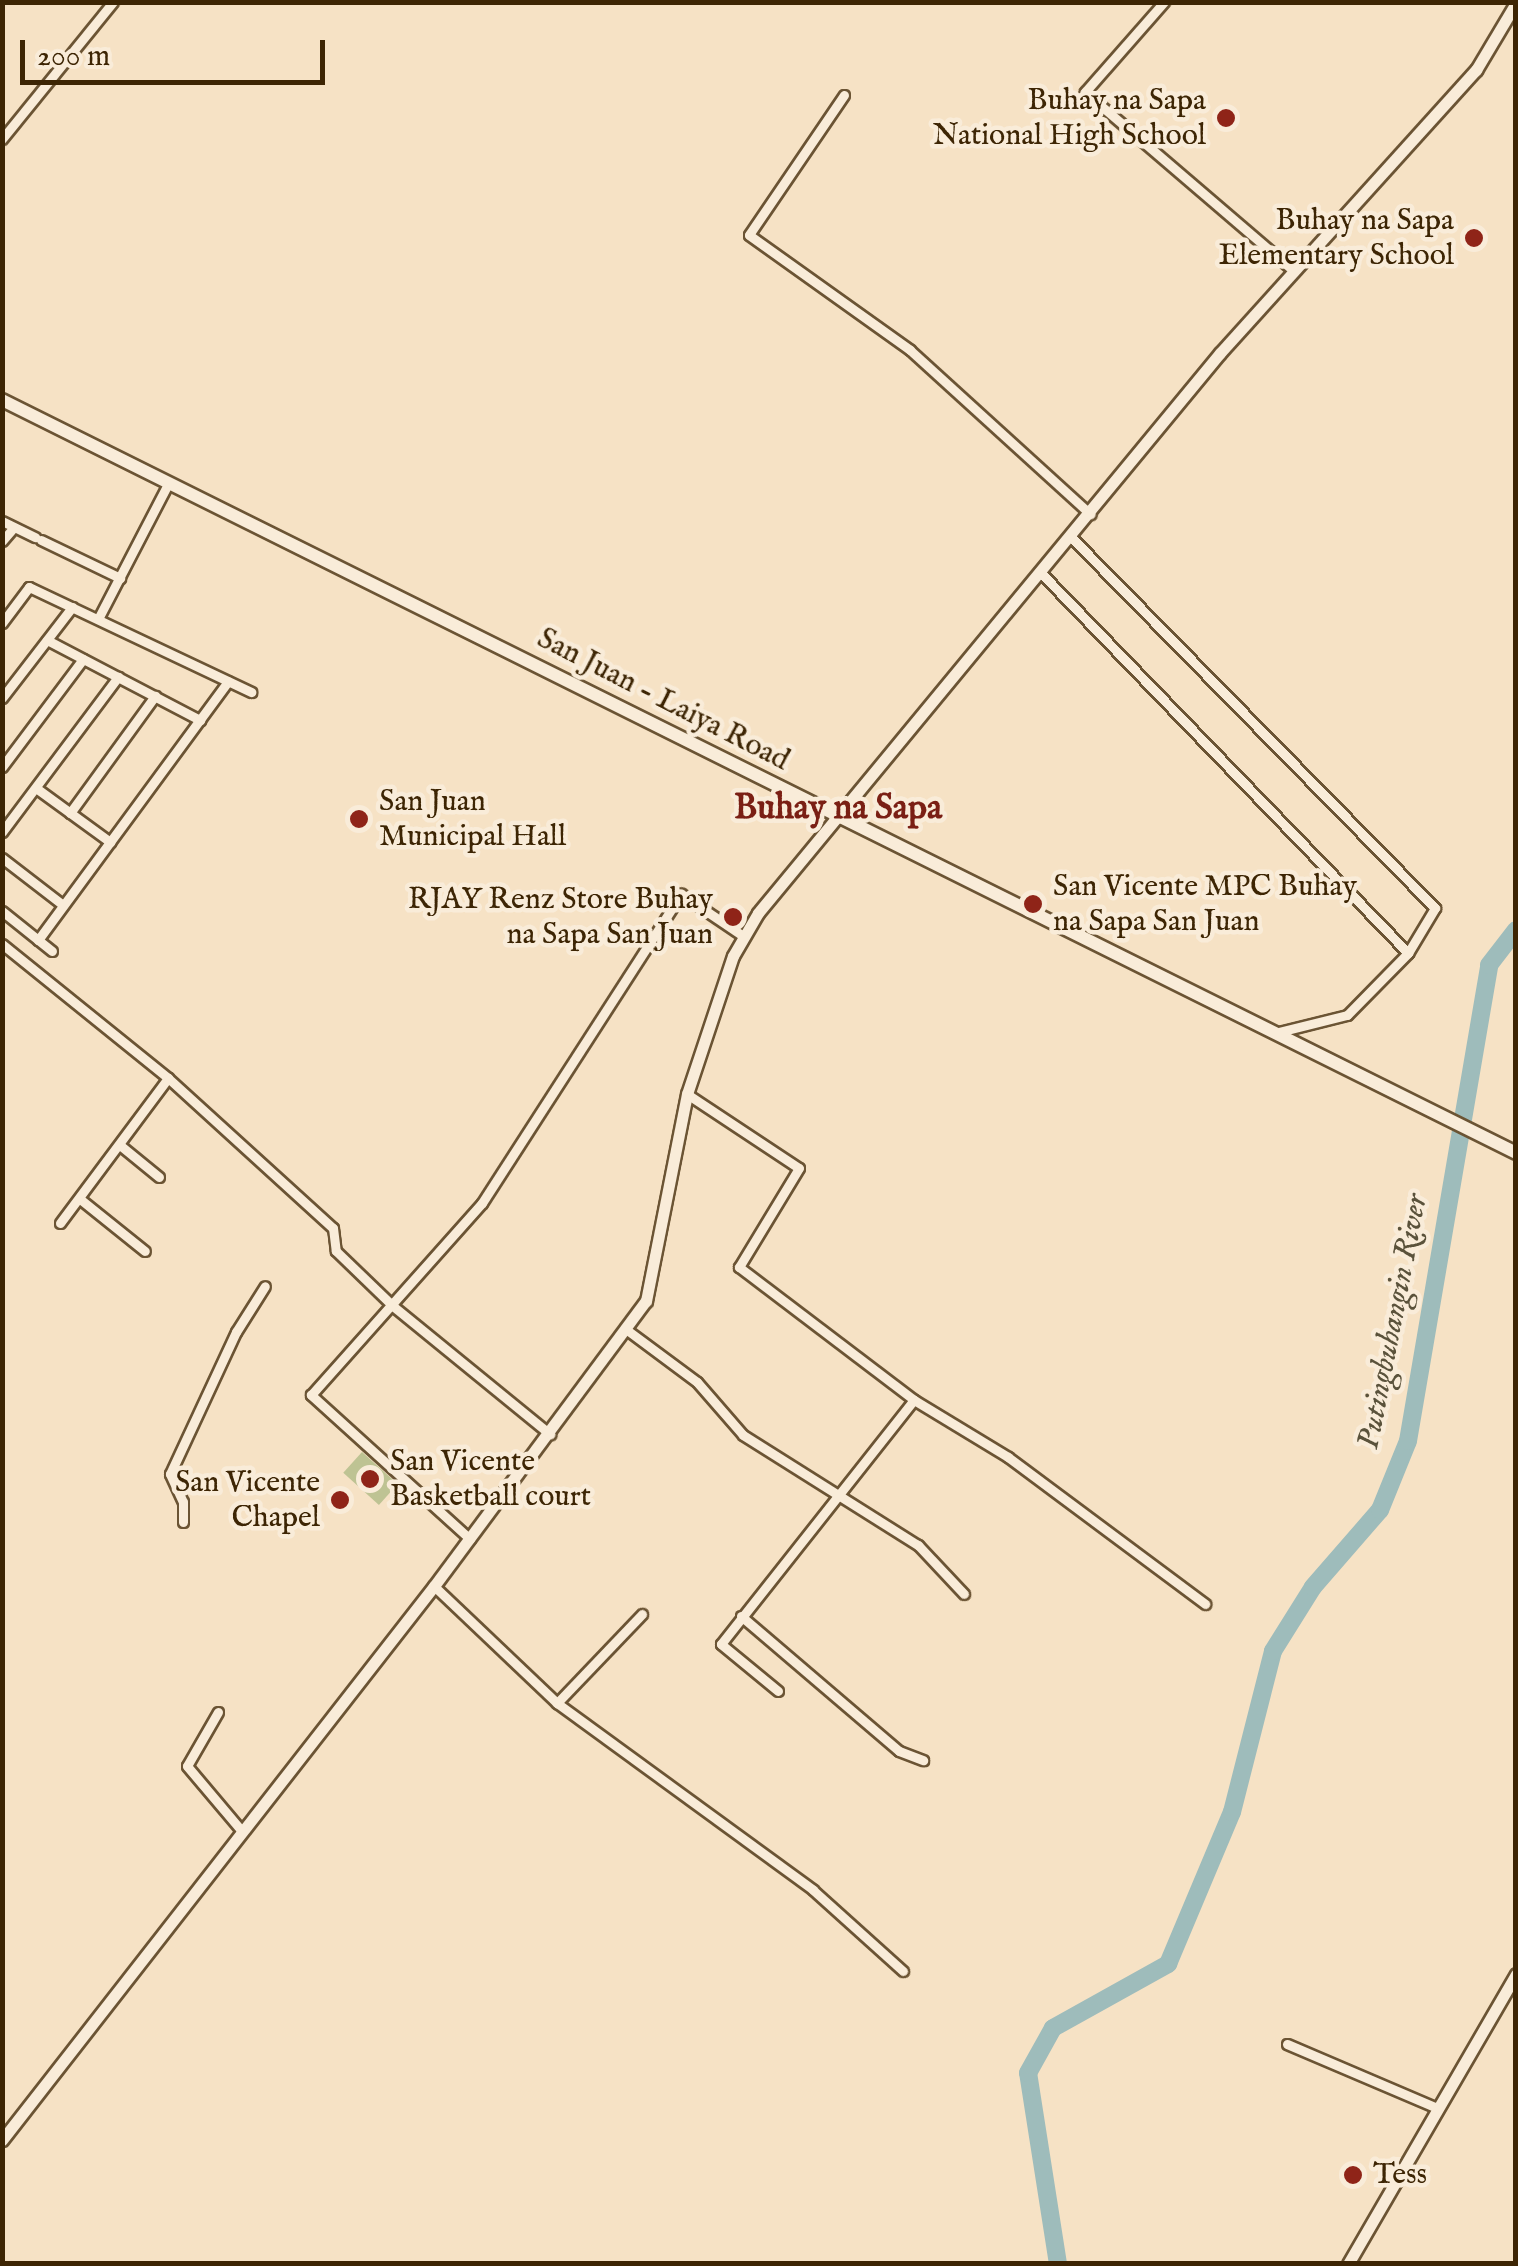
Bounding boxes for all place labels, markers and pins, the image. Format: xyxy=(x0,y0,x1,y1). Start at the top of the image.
place label: Buhay na Sapa National High School xyxy=(933,83,1206,154)
marker: Buhay na Sapa National High School xyxy=(1215,107,1237,129)
place label: Buhay na Sapa Elementary School xyxy=(1218,203,1454,274)
marker: Buhay na Sapa Elementary School xyxy=(1463,227,1485,249)
place label: San Juan Municipal Hall xyxy=(379,784,566,854)
marker: San Juan Municipal Hall xyxy=(348,808,370,830)
place label: San Vicente MPC Buhay na Sapa San Juan xyxy=(1053,869,1357,940)
place label: RJAY Renz Store Buhay na Sapa San Juan xyxy=(408,882,713,952)
marker: San Vicente MPC Buhay na Sapa San Juan xyxy=(1022,893,1044,915)
marker: RJAY Renz Store Buhay na Sapa San Juan xyxy=(722,906,744,928)
place label: San Vicente Basketball court xyxy=(390,1444,591,1514)
place label: San Vicente Chapel xyxy=(175,1465,320,1536)
marker: San Vicente Basketball court xyxy=(359,1468,381,1490)
marker: San Vicente Chapel xyxy=(329,1489,351,1511)
place label: Tess xyxy=(1373,2157,1427,2193)
marker: Tess xyxy=(1342,2164,1364,2186)

